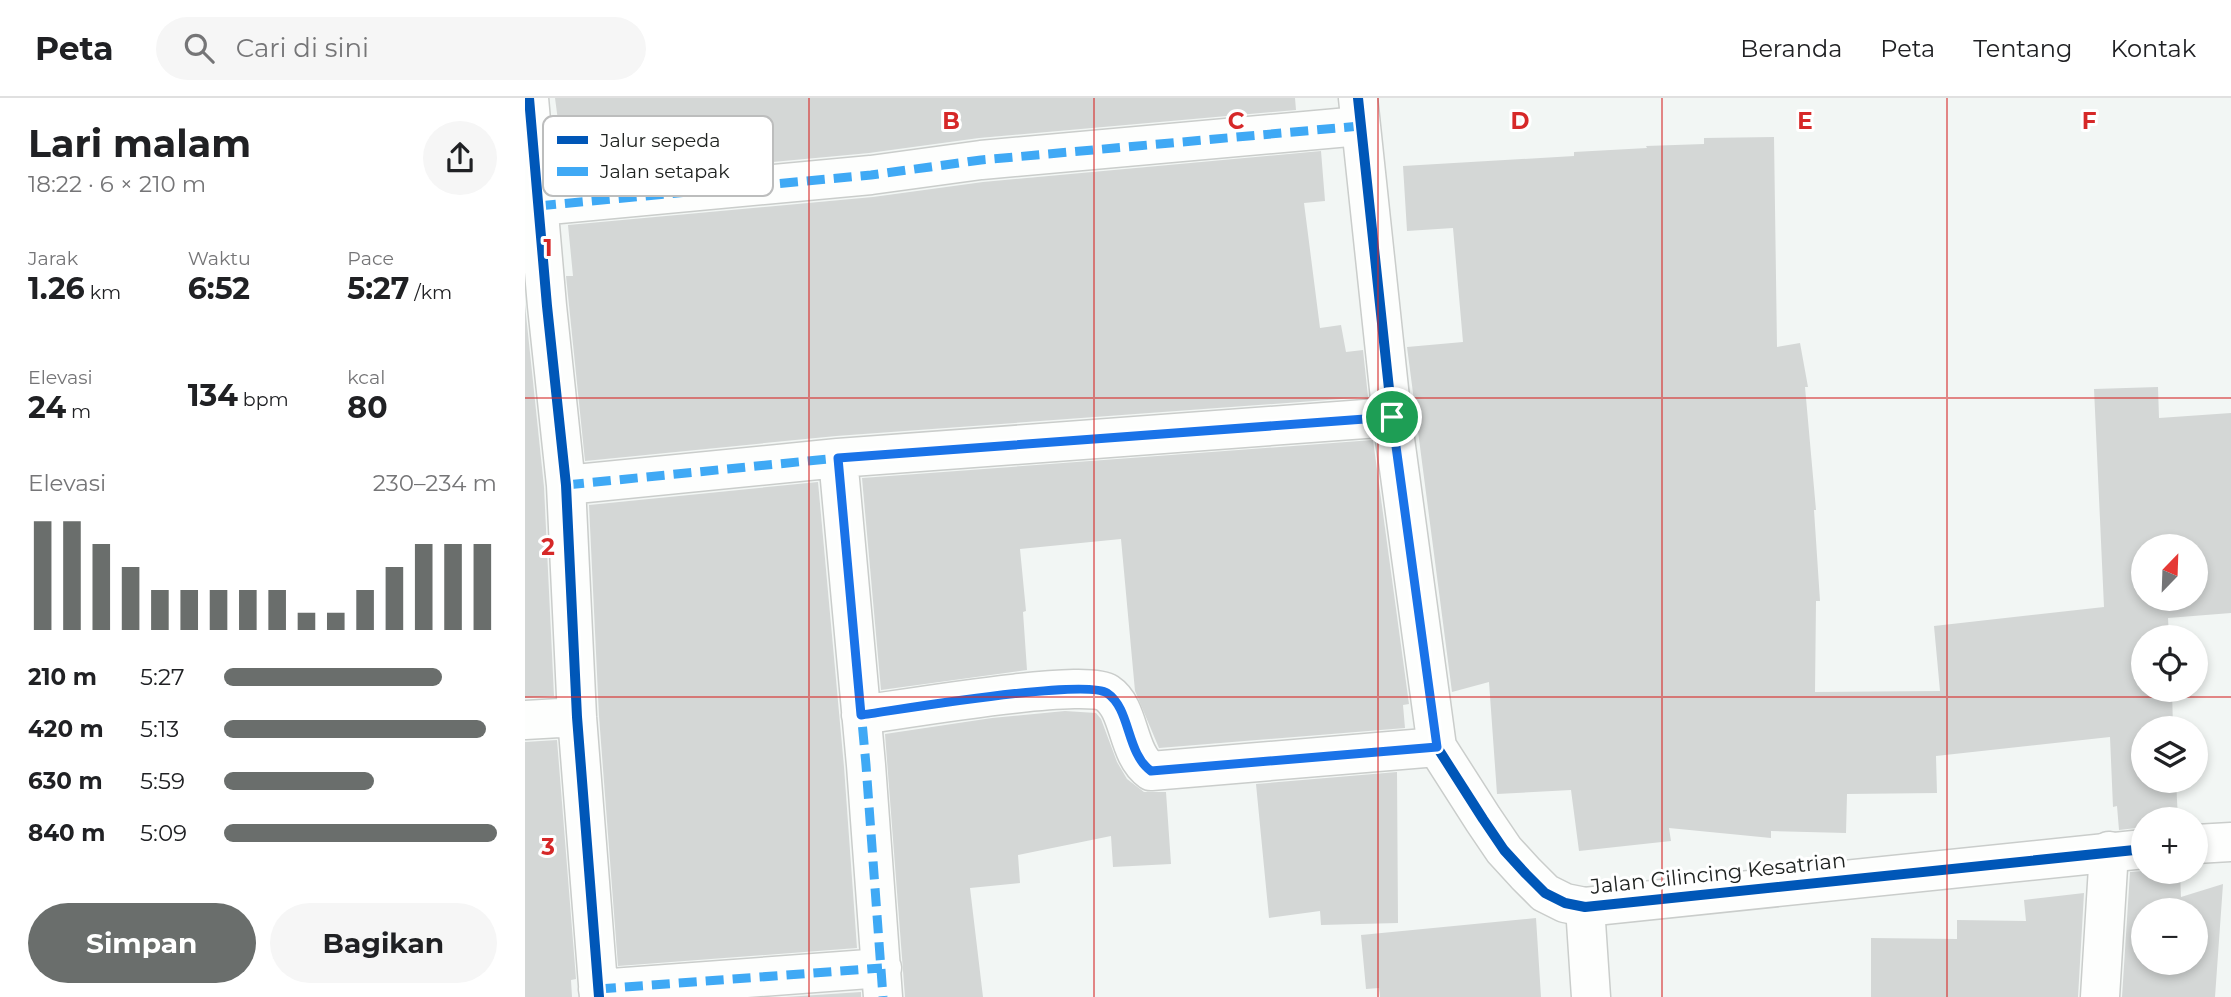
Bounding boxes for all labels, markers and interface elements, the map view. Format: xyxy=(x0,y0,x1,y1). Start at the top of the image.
search box xyxy=(156,17,646,80)
text: Peta xyxy=(35,28,114,68)
icon: search xyxy=(180,29,218,67)
text: Cari di sini xyxy=(236,32,369,64)
text: Beranda xyxy=(1740,34,1842,63)
text: Peta xyxy=(1880,34,1935,63)
text: Tentang xyxy=(1973,34,2072,63)
text: Kontak xyxy=(2110,34,2196,63)
text: B xyxy=(942,107,960,135)
text: C xyxy=(1228,107,1245,135)
text: D xyxy=(1511,107,1530,135)
text: E xyxy=(1797,107,1813,135)
text: F xyxy=(2082,107,2097,135)
legend xyxy=(543,116,773,196)
text: Lari malam xyxy=(28,120,251,167)
button: share xyxy=(423,121,497,195)
text: Jalur sepeda xyxy=(599,129,720,152)
text: Jalan setapak xyxy=(599,160,730,183)
text: 18:22 · 6 × 210 m xyxy=(28,170,206,198)
text: 1 xyxy=(543,234,553,262)
text: Jarak xyxy=(28,247,78,270)
text: Waktu xyxy=(188,247,251,270)
text: Pace xyxy=(347,247,394,270)
text: 1.26 xyxy=(28,270,85,307)
text: 6:52 xyxy=(188,270,250,307)
text: 5:27 xyxy=(347,270,409,307)
text: km xyxy=(85,281,121,304)
text: /km xyxy=(409,281,452,304)
text: Elevasi xyxy=(28,366,93,389)
text: kcal xyxy=(347,366,385,389)
text: 134 xyxy=(188,377,238,414)
pin xyxy=(1362,387,1422,447)
text: bpm xyxy=(238,388,289,411)
text: 24 xyxy=(28,389,66,426)
text: 80 xyxy=(347,389,388,426)
icon: arrive xyxy=(1373,398,1411,436)
text: m xyxy=(66,400,91,423)
text: Elevasi xyxy=(28,469,106,497)
text: 230–234 m xyxy=(373,469,497,497)
text: 2 xyxy=(541,533,555,561)
north arrow xyxy=(2131,534,2209,611)
map controls xyxy=(2131,534,2208,975)
button: locate xyxy=(2131,625,2208,702)
text: 210 m xyxy=(28,663,97,691)
text: 5:27 xyxy=(140,663,184,691)
text: 420 m xyxy=(28,715,104,743)
text: 5:13 xyxy=(140,715,179,743)
button: layers xyxy=(2131,716,2208,793)
text: 630 m xyxy=(28,767,103,795)
text: 5:59 xyxy=(140,767,185,795)
button: + xyxy=(2131,807,2208,884)
text: 840 m xyxy=(28,819,105,847)
text: 5:09 xyxy=(140,819,187,847)
text: 3 xyxy=(540,833,555,861)
street label: Jalan Cilincing Kesatrian xyxy=(1588,847,1847,899)
button: − xyxy=(2131,898,2208,975)
button: Simpan xyxy=(28,903,256,983)
button: Bagikan xyxy=(270,903,497,983)

